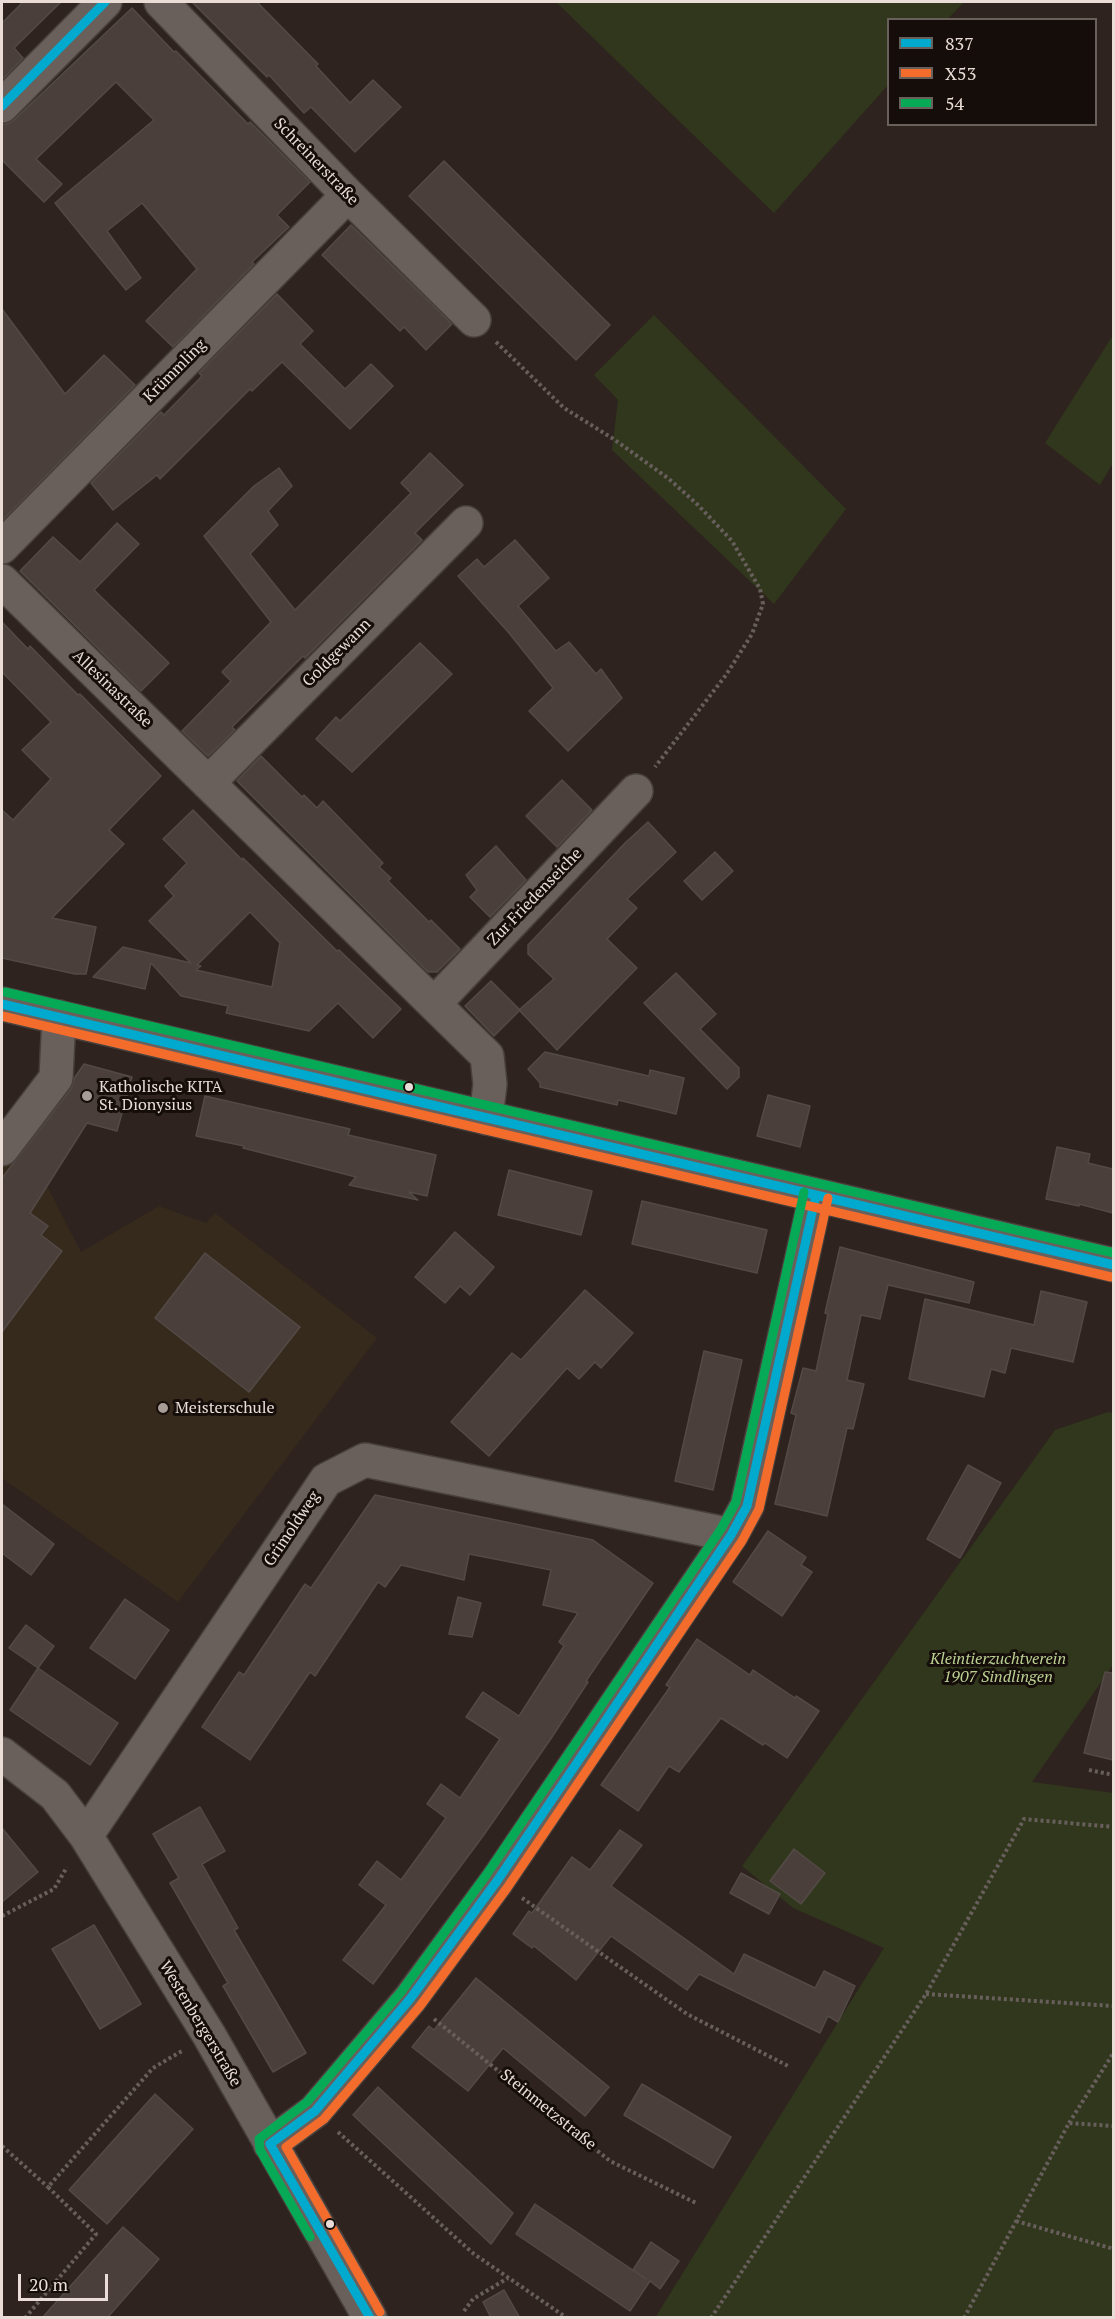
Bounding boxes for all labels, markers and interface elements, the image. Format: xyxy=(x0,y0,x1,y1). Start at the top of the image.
legend xyxy=(887,18,1097,126)
text: 837 xyxy=(945,31,974,55)
text: X53 xyxy=(945,61,976,85)
text: 54 xyxy=(945,91,964,115)
street label: Schreinerstraße xyxy=(270,115,362,209)
street label: Krümmling xyxy=(140,336,210,406)
street label: Goldgewann xyxy=(299,615,375,691)
street label: Allesinastraße xyxy=(68,646,156,732)
street label: Zur Friedenseiche xyxy=(484,844,586,950)
place label: Katholische KITA St. Dionysius xyxy=(99,1077,222,1115)
unlabelled marker xyxy=(403,1081,415,1093)
marker: Katholische KITA St. Dionysius xyxy=(80,1089,94,1103)
place label: Meisterschule xyxy=(175,1398,275,1418)
marker: Meisterschule xyxy=(156,1401,170,1415)
street label: Grimoldweg xyxy=(260,1488,324,1570)
park label: Kleintierzuchtverein 1907 Sindlingen xyxy=(930,1649,1066,1687)
street label: Westenbergerstraße xyxy=(155,1958,245,2090)
street label: Steinmetzstraße xyxy=(496,2065,600,2155)
unlabelled marker xyxy=(324,2218,336,2230)
scale bar xyxy=(21,2262,111,2300)
text: 20 m xyxy=(29,2272,68,2296)

